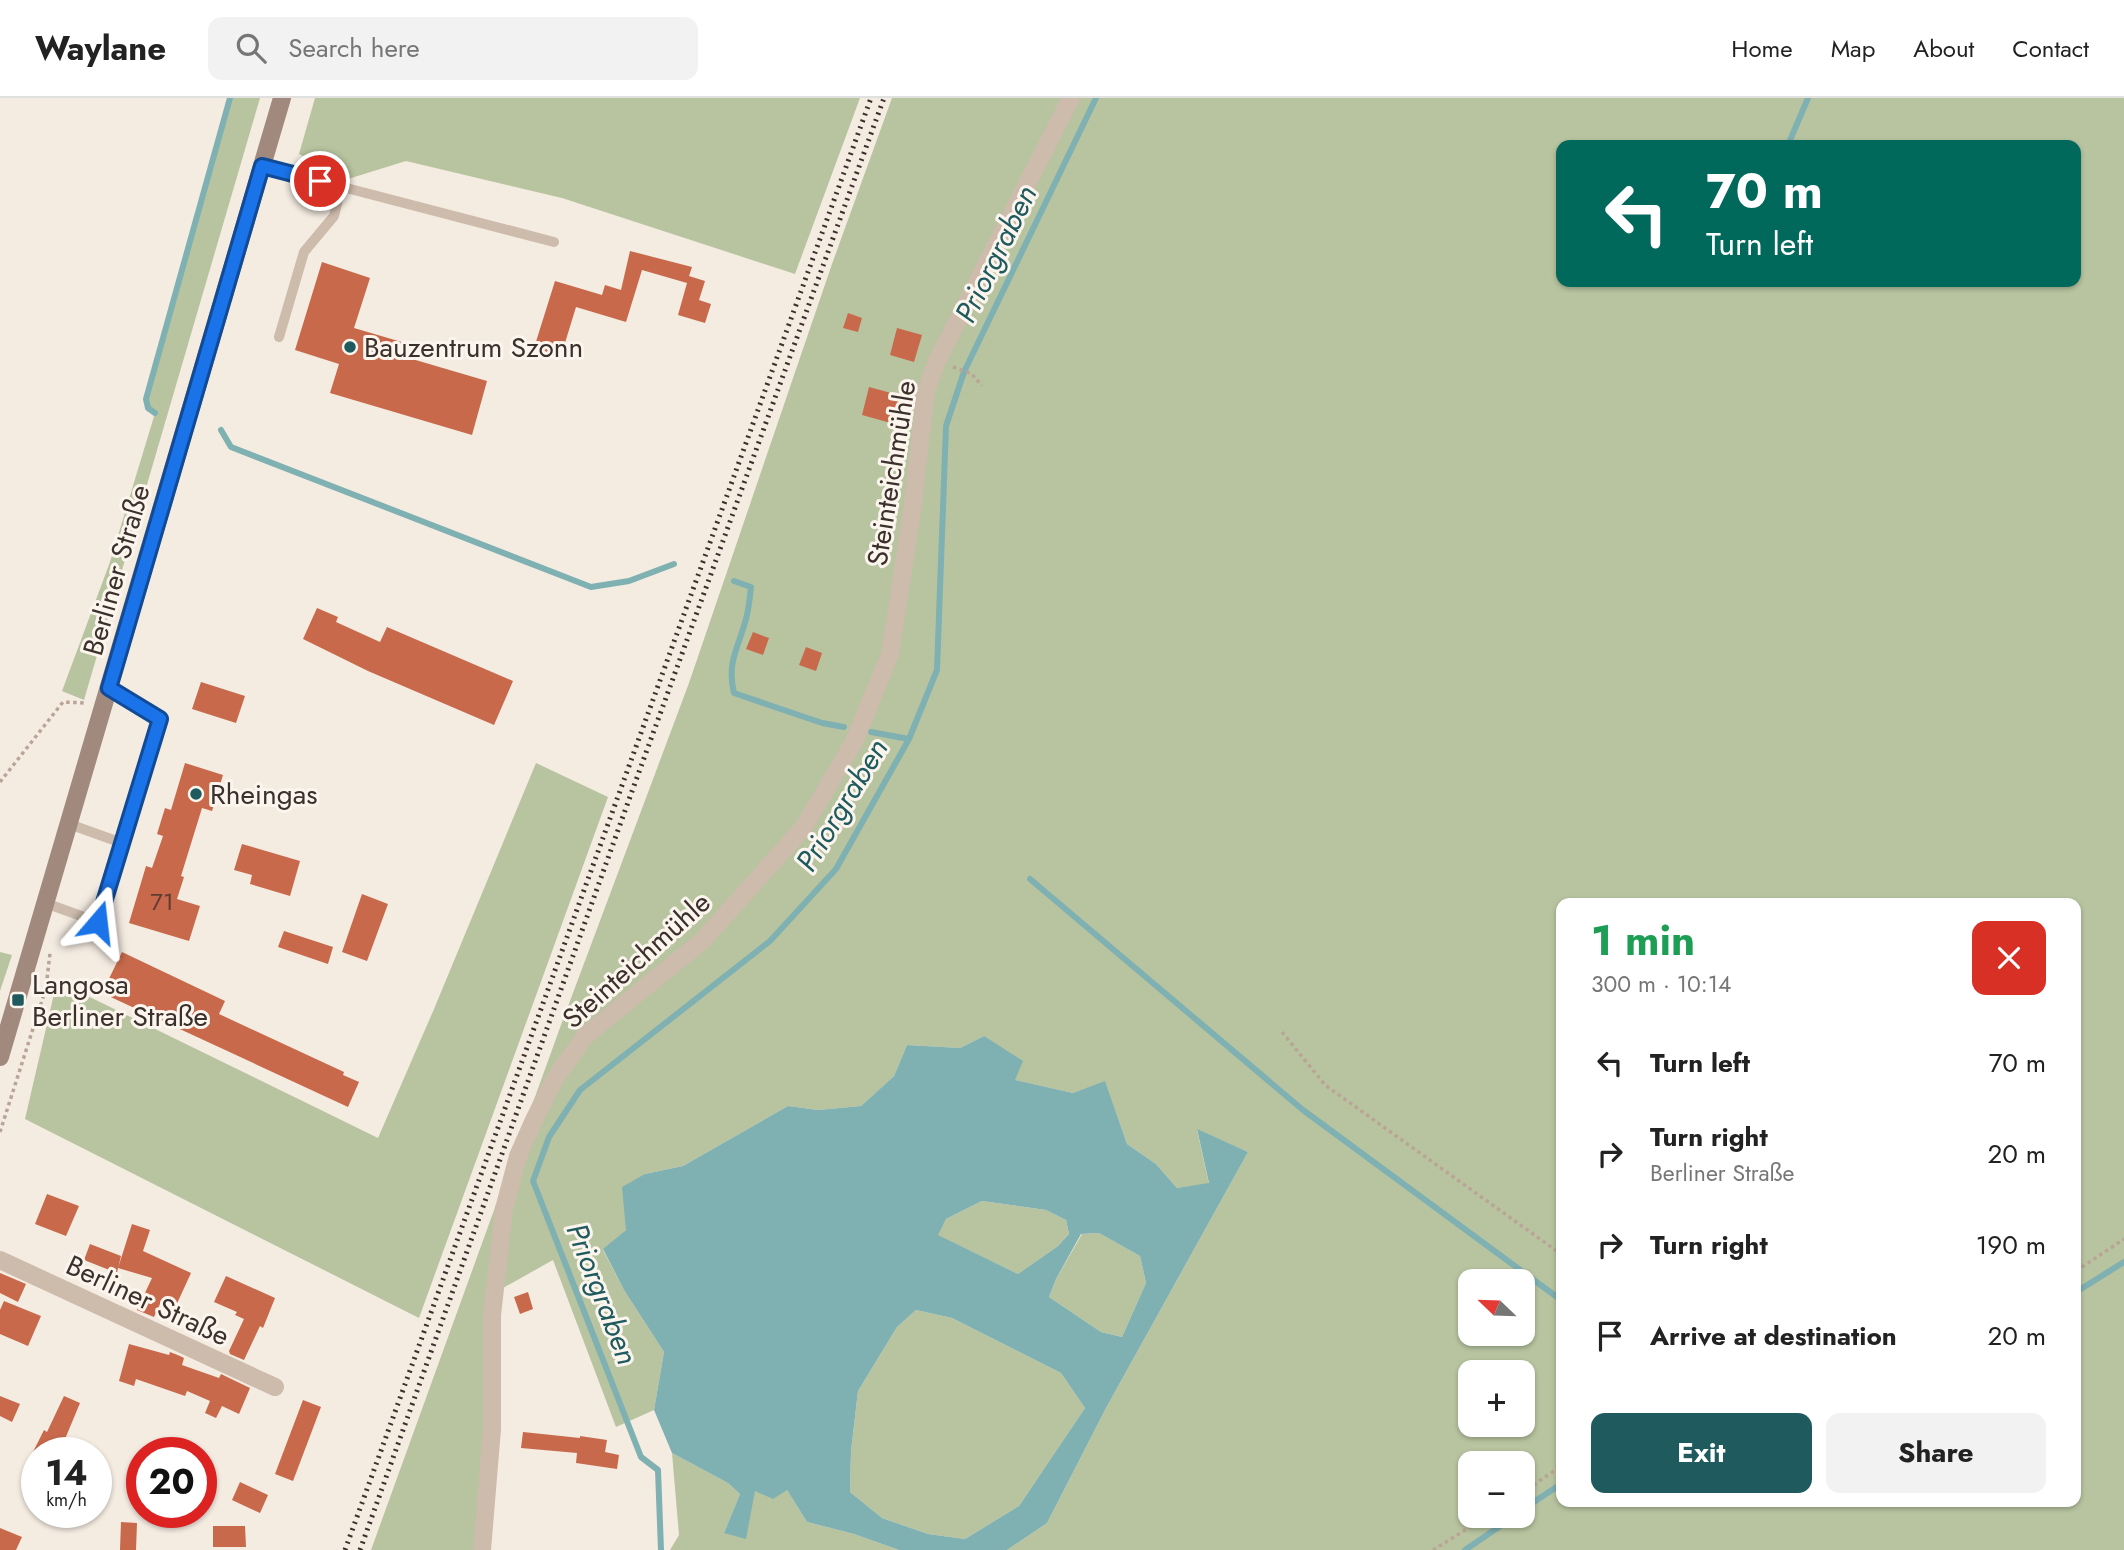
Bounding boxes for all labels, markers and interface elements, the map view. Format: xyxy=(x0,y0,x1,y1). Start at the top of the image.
search box xyxy=(208,17,698,80)
text: Waylane xyxy=(35,25,166,72)
icon: search xyxy=(232,29,270,67)
text: Search here xyxy=(288,29,420,67)
text: Home xyxy=(1731,31,1793,66)
text: Map xyxy=(1831,31,1875,66)
text: About xyxy=(1913,31,1974,66)
text: Contact xyxy=(2012,31,2089,66)
pin xyxy=(290,151,350,211)
text: 70 m xyxy=(1706,156,1823,226)
icon: arrive xyxy=(301,162,339,200)
icon: left xyxy=(1591,168,1682,259)
water label: Priorgraben xyxy=(944,178,1047,330)
text: Turn left xyxy=(1706,221,1813,267)
place label: Bauzentrum Szonn xyxy=(364,327,583,368)
marker: Bauzentrum Szonn xyxy=(342,339,358,355)
street label: Steinteichmühle xyxy=(857,377,926,569)
street label: Berliner Straße xyxy=(73,480,160,660)
water label: Priorgraben xyxy=(785,730,898,879)
place label: Rheingas xyxy=(210,774,318,815)
marker: Rheingas xyxy=(188,786,204,802)
street label: Steinteichmühle xyxy=(553,883,720,1038)
house number: 71 xyxy=(150,884,174,919)
position arrow xyxy=(61,885,135,959)
text: 1 min xyxy=(1591,910,1695,971)
button: close xyxy=(1972,921,2046,995)
place label: Langosa Berliner Straße xyxy=(32,964,208,1037)
text: 300 m · 10:14 xyxy=(1591,967,1732,1001)
marker: Langosa Berliner Straße xyxy=(10,992,26,1008)
icon: left xyxy=(1591,1044,1629,1082)
text: Turn left xyxy=(1650,1044,1750,1082)
text: 70 m xyxy=(1989,1044,2046,1082)
text: Turn right xyxy=(1650,1118,1768,1156)
icon: right xyxy=(1591,1135,1629,1173)
text: 20 m xyxy=(1988,1135,2046,1173)
text: Berliner Straße xyxy=(1650,1156,1794,1190)
water label: Priorgraben xyxy=(556,1217,649,1371)
icon: right xyxy=(1591,1226,1629,1264)
text: Turn right xyxy=(1650,1226,1768,1264)
text: 190 m xyxy=(1976,1226,2046,1264)
street label: Berliner Straße xyxy=(59,1245,236,1356)
north arrow xyxy=(1458,1269,1535,1346)
map controls xyxy=(1458,1269,1535,1528)
icon: arrive xyxy=(1591,1317,1629,1355)
text: Arrive at destination xyxy=(1650,1317,1897,1355)
text: 20 m xyxy=(1988,1317,2046,1355)
button: + xyxy=(1458,1360,1535,1437)
button: Exit xyxy=(1591,1413,1812,1493)
button: Share xyxy=(1826,1413,2046,1493)
speed limit sign: 20 xyxy=(126,1437,217,1528)
text: 14 xyxy=(45,1448,88,1498)
button: − xyxy=(1458,1451,1535,1528)
text: km/h xyxy=(46,1487,87,1513)

